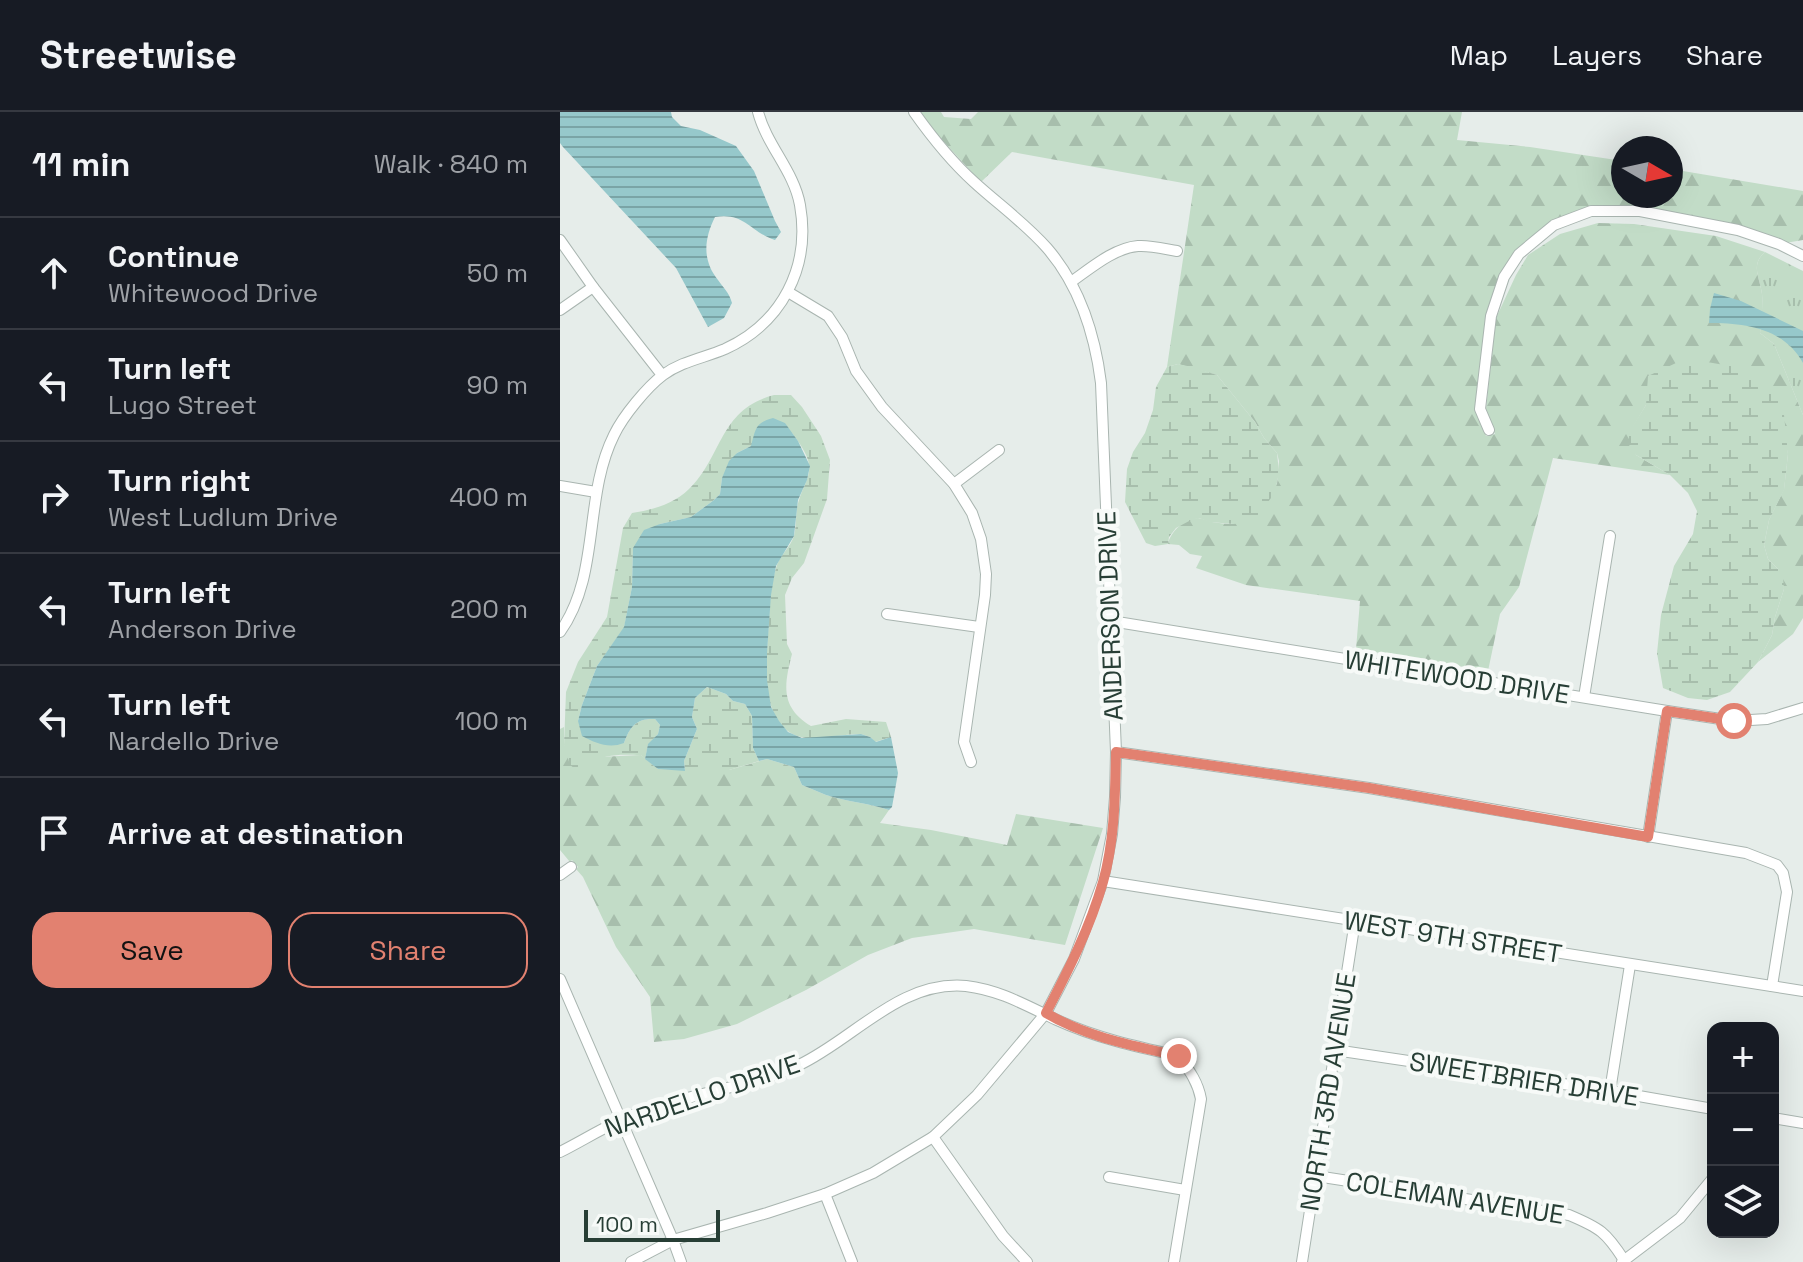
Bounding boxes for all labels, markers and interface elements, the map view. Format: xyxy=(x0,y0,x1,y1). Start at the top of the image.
text: Streetwise xyxy=(40,31,237,79)
text: Map xyxy=(1450,37,1508,73)
text: Layers xyxy=(1552,37,1642,73)
text: Share xyxy=(1686,37,1763,73)
north arrow xyxy=(1611,136,1683,208)
text: 11 min xyxy=(32,143,130,186)
text: Walk · 840 m xyxy=(374,147,528,181)
text: Continue xyxy=(108,237,239,276)
icon: ahead xyxy=(32,251,76,295)
text: 50 m xyxy=(467,256,528,290)
text: Whitewood Drive xyxy=(108,276,318,310)
text: Turn left xyxy=(108,349,231,388)
icon: left xyxy=(32,363,76,407)
text: 90 m xyxy=(466,368,528,402)
text: Lugo Street xyxy=(108,388,257,422)
text: Turn right xyxy=(108,461,251,500)
icon: right xyxy=(32,475,76,519)
text: 400 m xyxy=(449,480,528,514)
text: West Ludlum Drive xyxy=(108,500,338,534)
street label: ANDERSON DRIVE xyxy=(1089,511,1131,721)
text: Turn left xyxy=(108,573,231,612)
icon: left xyxy=(32,587,76,631)
text: 200 m xyxy=(450,592,528,626)
text: Anderson Drive xyxy=(108,612,297,646)
street label: WHITEWOOD DRIVE xyxy=(1342,642,1572,712)
text: Turn left xyxy=(108,685,231,724)
icon: left xyxy=(32,699,76,743)
route start xyxy=(1716,703,1752,739)
text: 100 m xyxy=(455,704,528,738)
text: Nardello Drive xyxy=(108,724,279,758)
icon: arrive xyxy=(32,811,76,855)
text: Arrive at destination xyxy=(108,814,404,853)
street label: WEST 9TH STREET xyxy=(1342,903,1564,971)
button: Save xyxy=(32,912,272,988)
button: Share xyxy=(288,912,528,988)
street label: NORTH 3RD AVENUE xyxy=(1292,971,1364,1213)
map controls xyxy=(1707,1022,1779,1238)
button: + xyxy=(1707,1022,1779,1094)
route end xyxy=(1161,1038,1197,1074)
street label: SWEETBRIER DRIVE xyxy=(1407,1044,1641,1114)
street label: NARDELLO DRIVE xyxy=(600,1047,804,1145)
button: − xyxy=(1707,1094,1779,1166)
street label: COLEMAN AVENUE xyxy=(1344,1164,1566,1232)
button: layers xyxy=(1707,1166,1779,1238)
scale bar xyxy=(584,1206,720,1242)
text: 100 m xyxy=(596,1210,658,1238)

